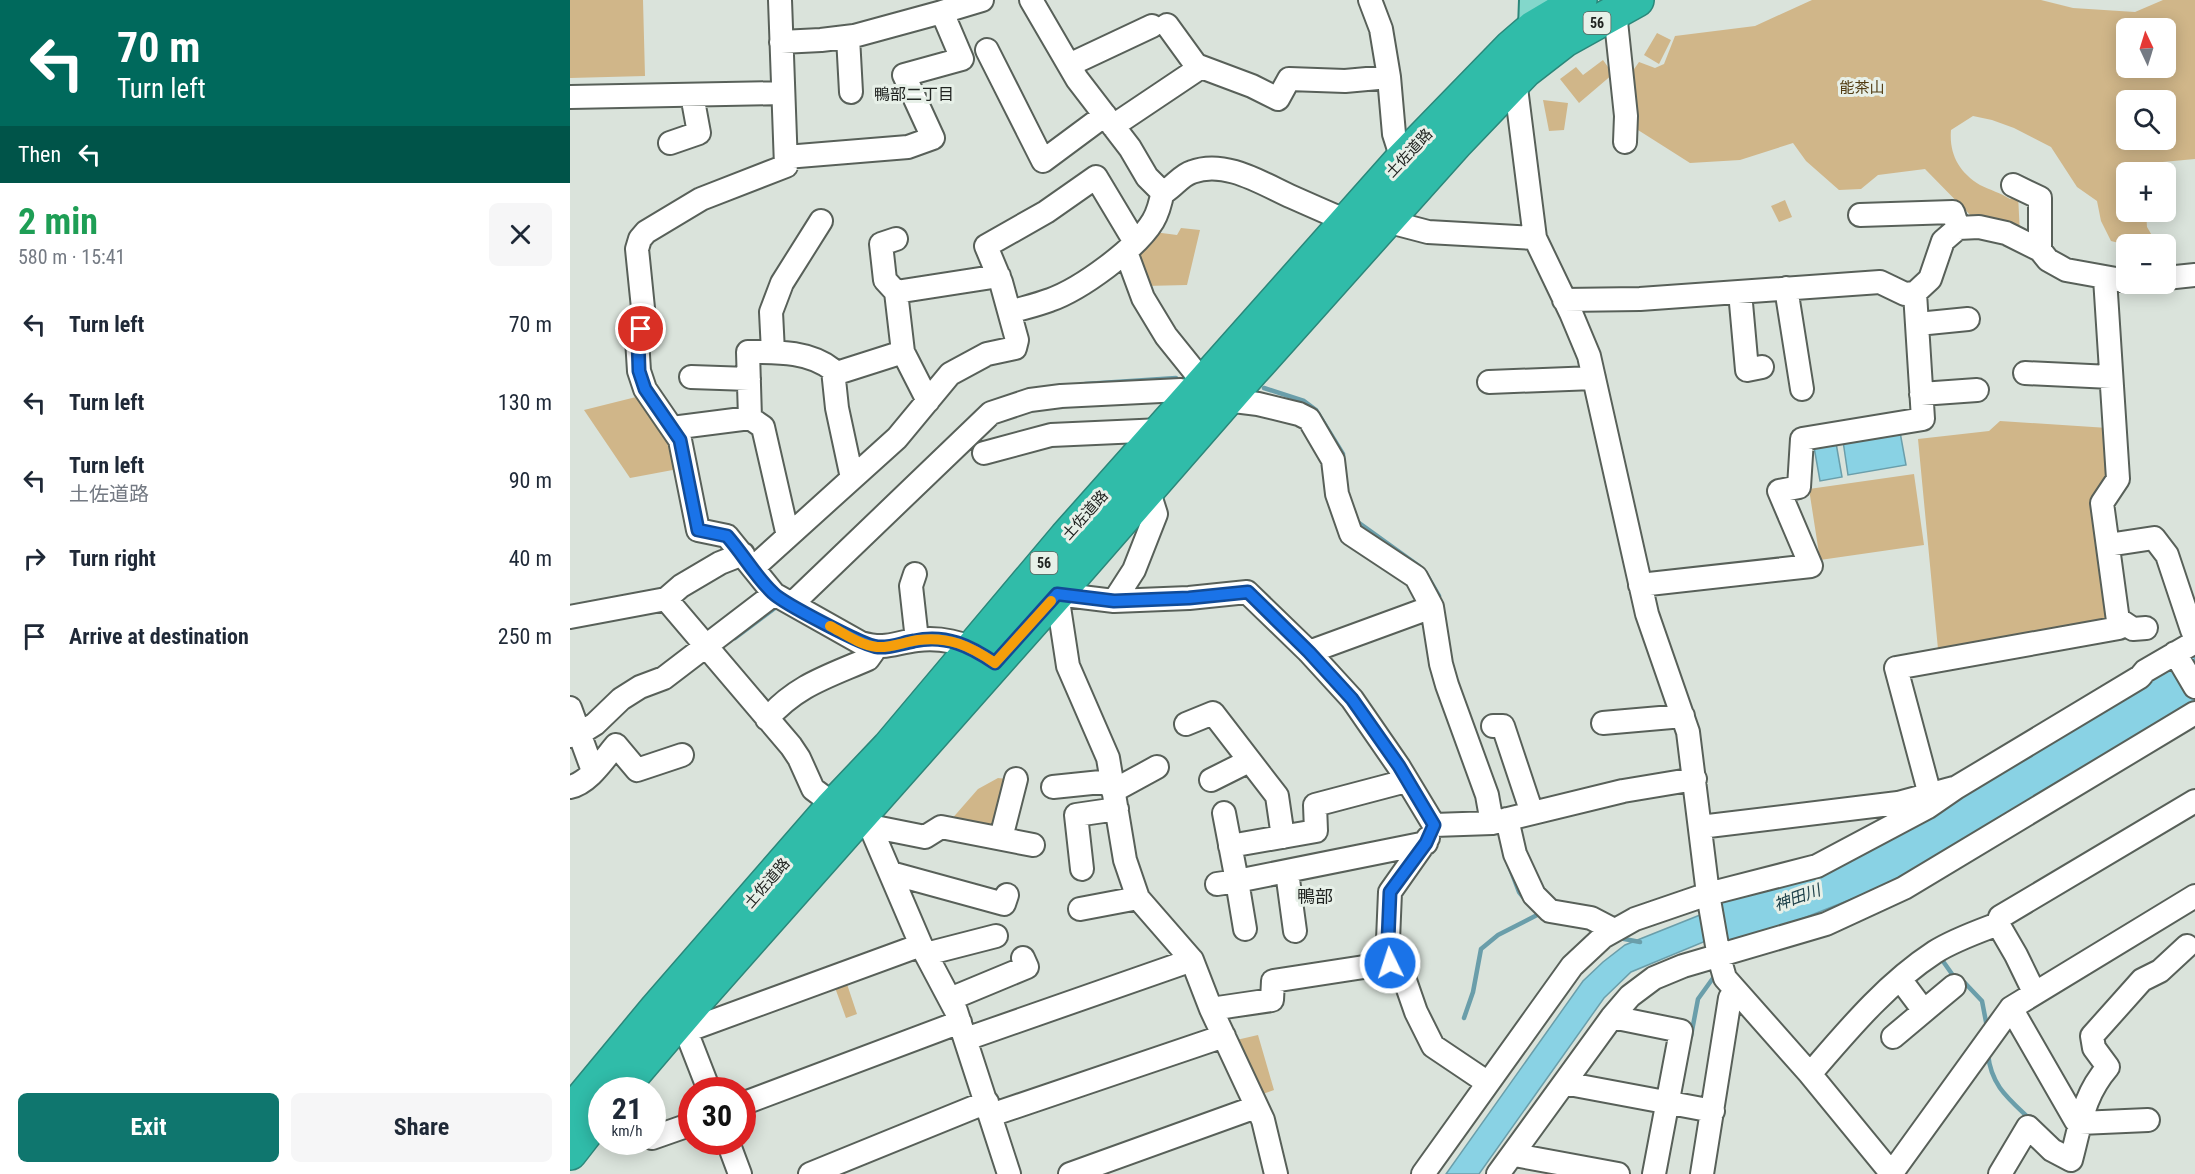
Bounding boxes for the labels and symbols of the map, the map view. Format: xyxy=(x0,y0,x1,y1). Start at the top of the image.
road number: 56 xyxy=(1584,12,1610,34)
north arrow xyxy=(2116,18,2176,78)
park label: 能茶山 xyxy=(1839,79,1885,97)
district label: 鴨部二丁目 xyxy=(874,85,954,104)
street label: 土佐道路 xyxy=(1382,125,1436,181)
pin xyxy=(615,303,666,354)
street label: 土佐道路 xyxy=(1058,487,1112,543)
road number: 56 xyxy=(1030,552,1058,574)
street label: 土佐道路 xyxy=(741,854,793,912)
water label: 神田川 xyxy=(1771,880,1825,915)
district label: 鴨部 xyxy=(1297,886,1333,907)
position arrow xyxy=(1358,931,1422,995)
speed limit sign: 30 xyxy=(678,1077,756,1155)

